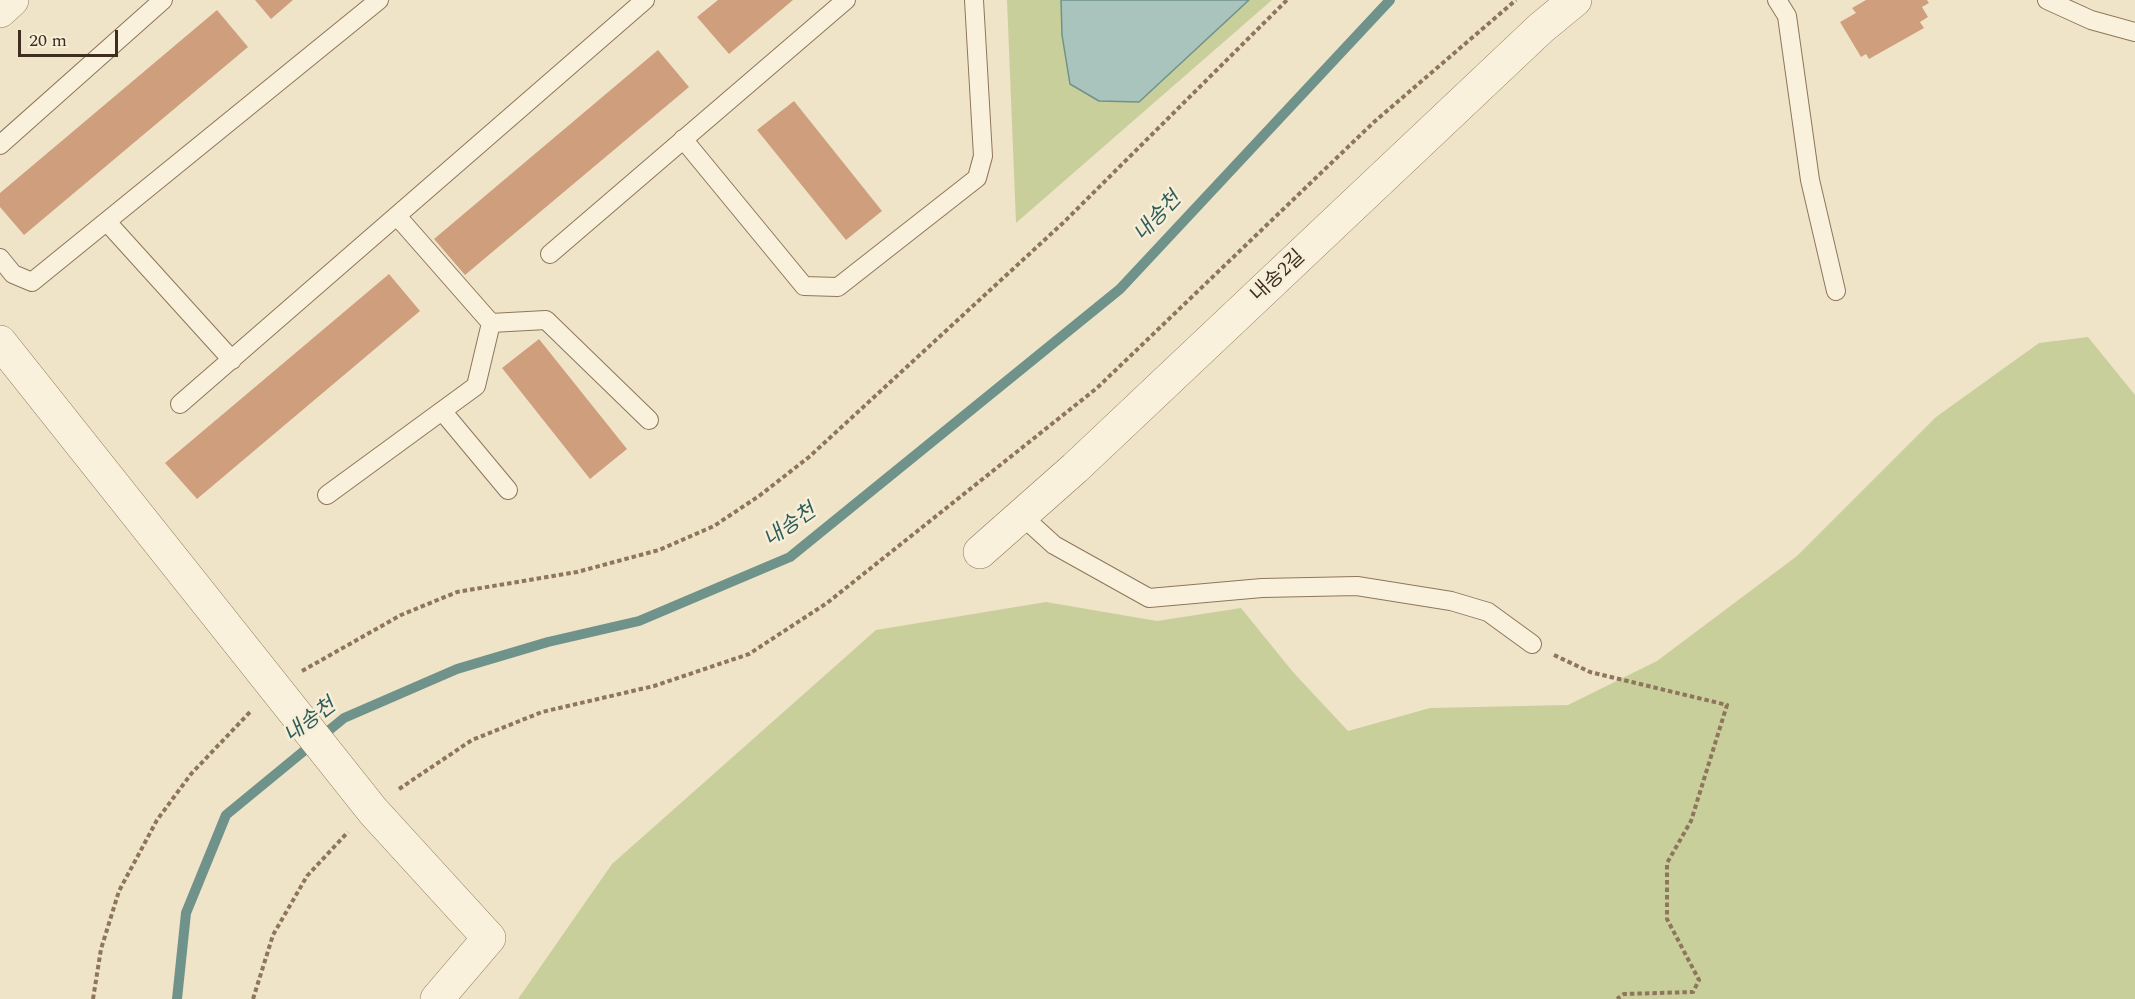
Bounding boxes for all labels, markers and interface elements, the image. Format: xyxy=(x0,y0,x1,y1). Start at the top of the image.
scale bar xyxy=(21,18,122,56)
text: 20 m xyxy=(29,27,67,54)
water label: 내송천 xyxy=(1130,188,1188,248)
street label: 내송2길 xyxy=(1247,246,1311,308)
water label: 내송천 xyxy=(760,500,822,554)
water label: 내송천 xyxy=(280,694,342,750)

